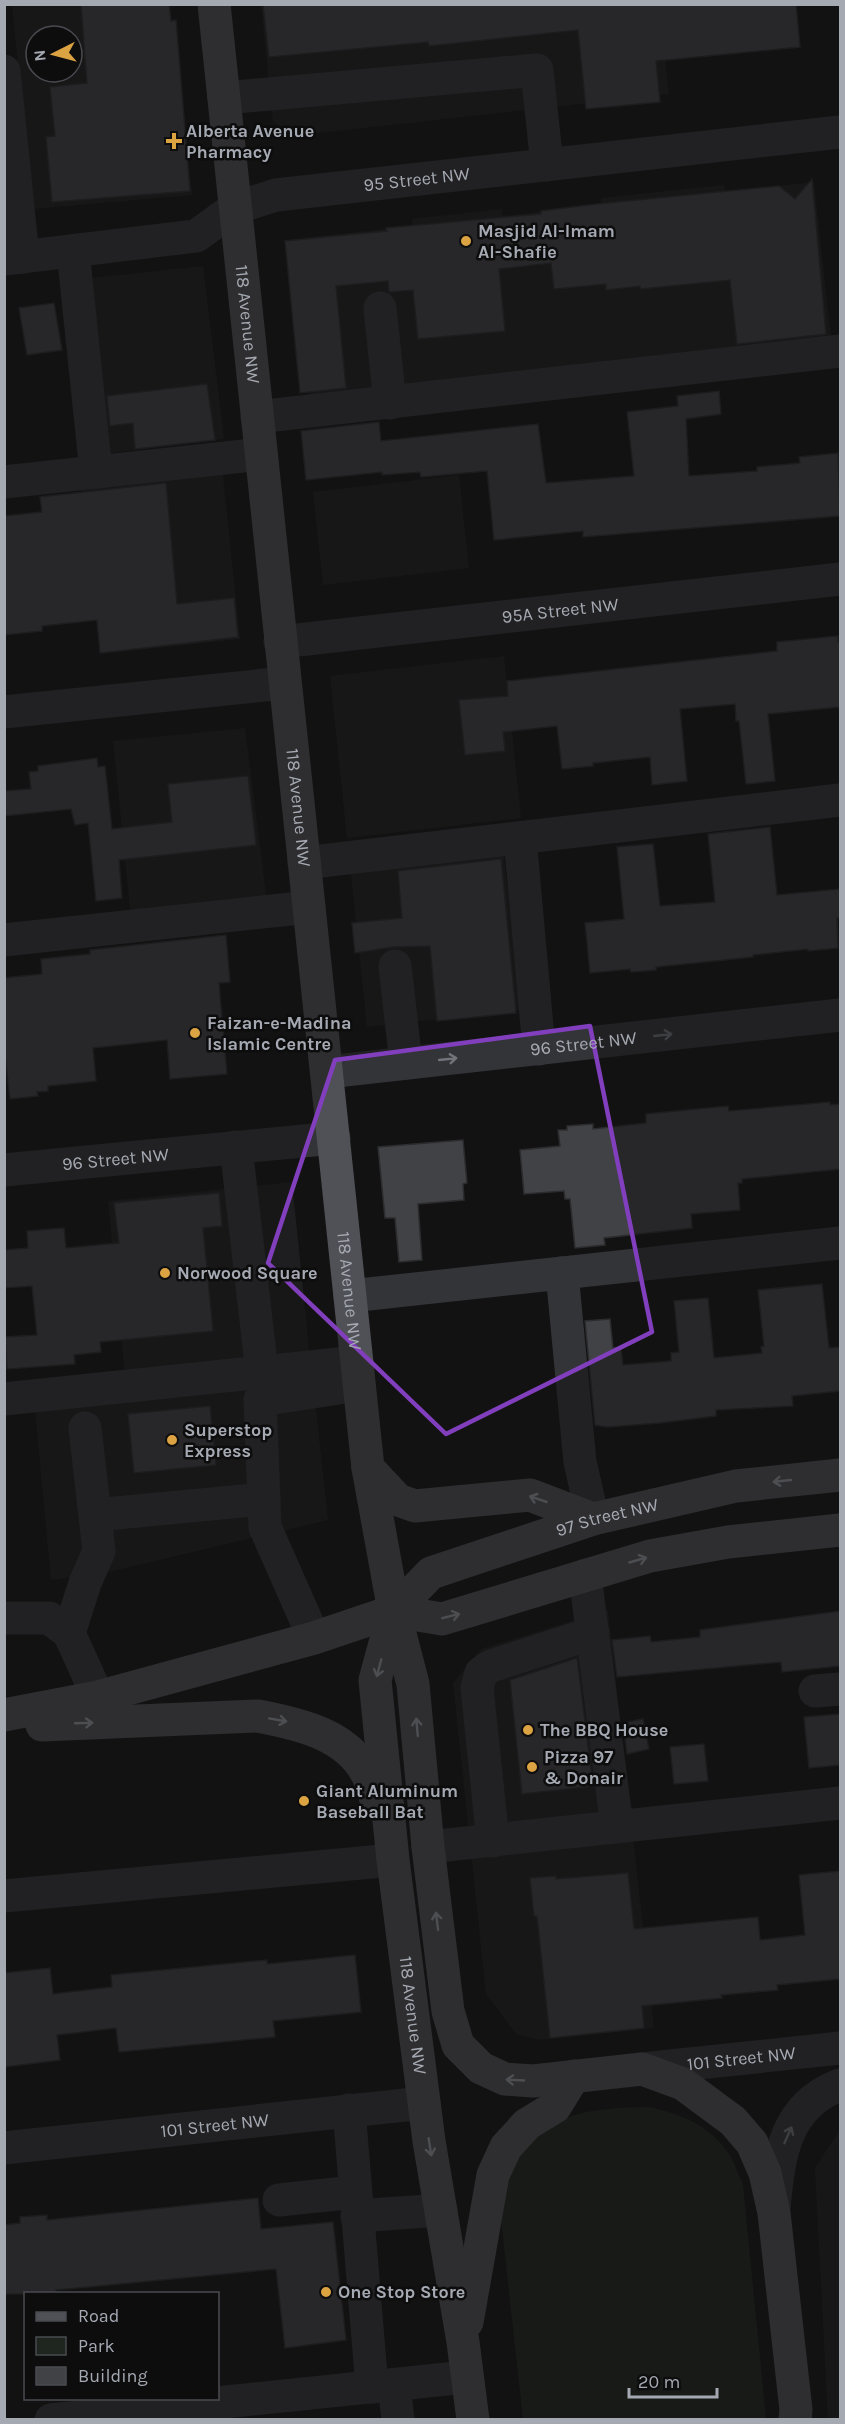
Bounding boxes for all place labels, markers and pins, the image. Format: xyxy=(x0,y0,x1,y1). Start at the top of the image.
place label: Alberta Avenue Pharmacy xyxy=(186,120,314,163)
marker: Alberta Avenue Pharmacy xyxy=(167,134,181,148)
place label: Masjid Al-Imam Al-Shafie xyxy=(478,220,615,263)
marker: Masjid Al-Imam Al-Shafie xyxy=(459,234,473,248)
place label: Faizan-e-Madina Islamic Centre xyxy=(207,1012,351,1055)
marker: Faizan-e-Madina Islamic Centre xyxy=(188,1026,202,1040)
place label: Norwood Square xyxy=(177,1262,318,1284)
marker: Norwood Square xyxy=(158,1266,172,1280)
place label: Superstop Express xyxy=(184,1419,272,1462)
marker: Superstop Express xyxy=(165,1433,179,1447)
place label: The BBQ House xyxy=(540,1719,668,1741)
marker: The BBQ House xyxy=(521,1723,535,1737)
place label: Pizza 97 & Donair xyxy=(544,1746,623,1789)
marker: Pizza 97 & Donair xyxy=(525,1760,539,1774)
place label: Giant Aluminum Baseball Bat xyxy=(316,1780,458,1823)
marker: Giant Aluminum Baseball Bat xyxy=(297,1794,311,1808)
place label: One Stop Store xyxy=(338,2281,465,2303)
marker: One Stop Store xyxy=(319,2285,333,2299)

